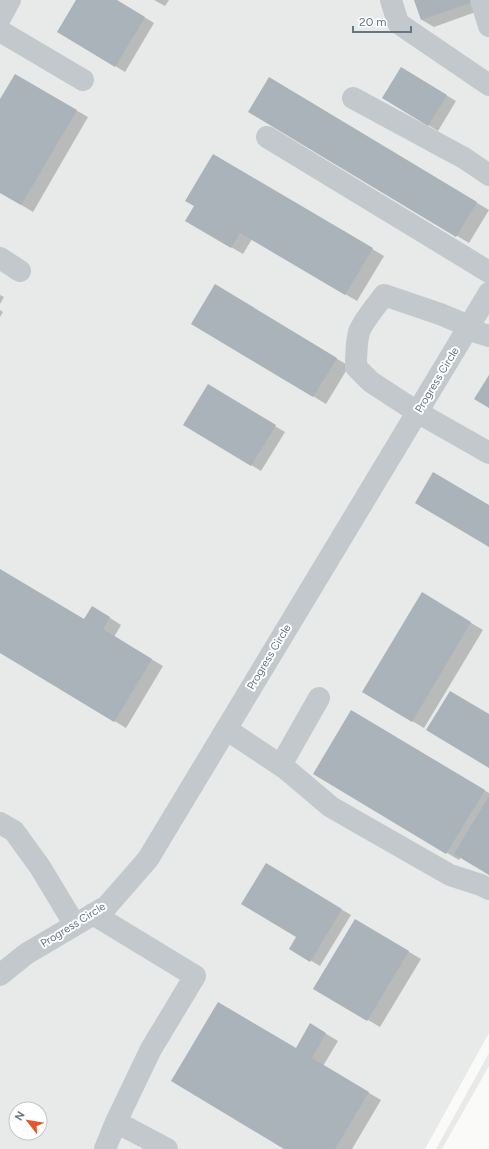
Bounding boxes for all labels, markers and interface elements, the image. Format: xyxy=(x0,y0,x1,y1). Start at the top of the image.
scale bar xyxy=(353,8,411,34)
text: 20 m xyxy=(359,15,387,29)
street label: Progress Circle xyxy=(412,345,462,415)
street label: Progress Circle xyxy=(244,622,294,692)
street label: Progress Circle xyxy=(38,900,108,950)
north arrow xyxy=(8,1101,48,1141)
text: N xyxy=(12,1109,28,1123)

